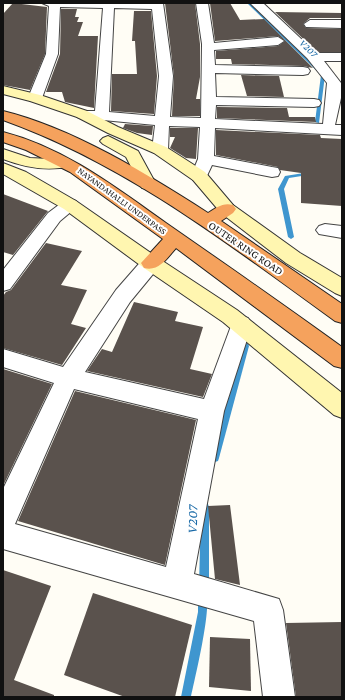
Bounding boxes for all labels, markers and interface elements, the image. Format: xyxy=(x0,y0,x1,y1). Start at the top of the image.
water label: V207 xyxy=(297,37,321,60)
street label: NAYANDAHALLI UNDERPASS xyxy=(76,166,168,236)
street label: OUTER RING ROAD xyxy=(207,219,285,277)
water label: V207 xyxy=(184,503,200,533)

